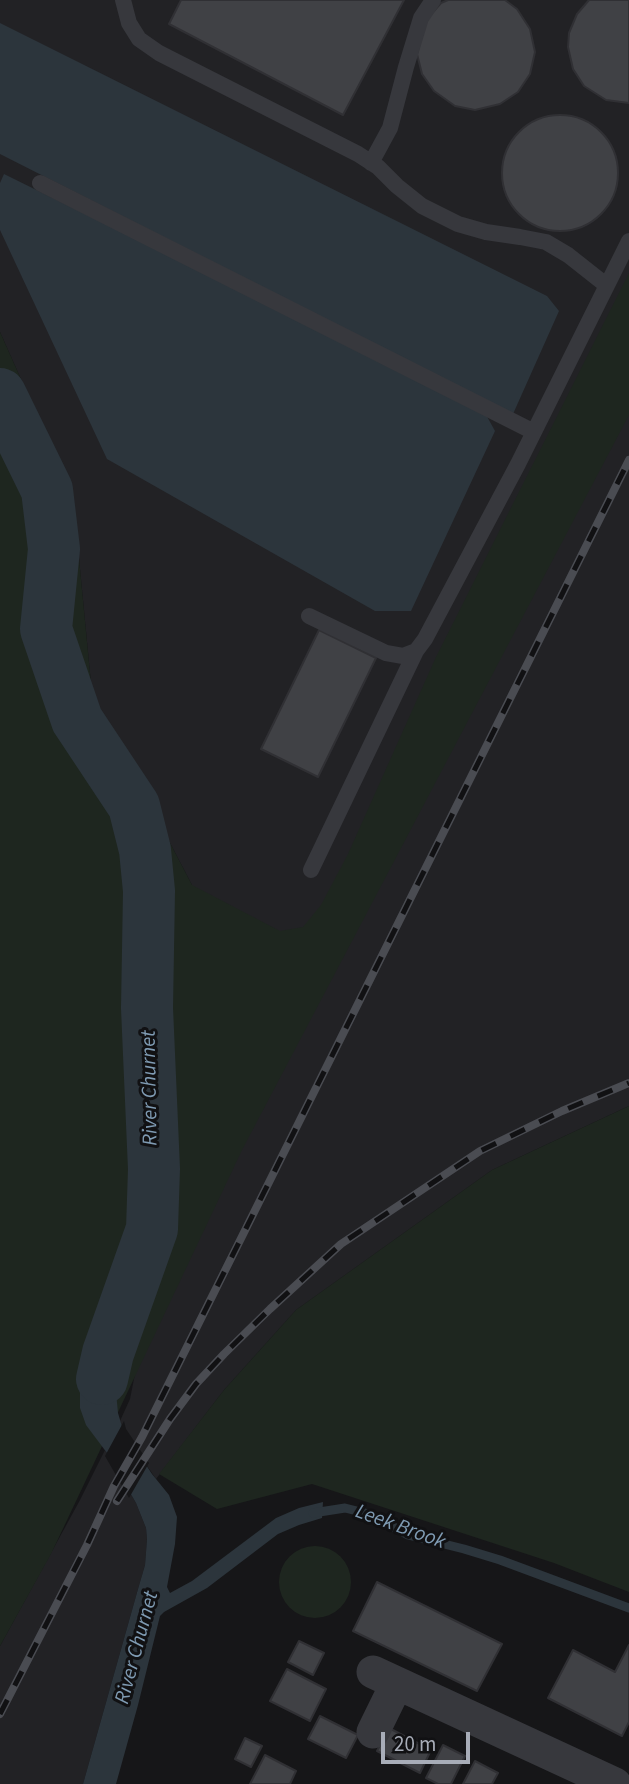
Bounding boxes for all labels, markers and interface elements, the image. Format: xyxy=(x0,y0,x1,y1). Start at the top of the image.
water label: River Churnet xyxy=(137,1030,165,1146)
water label: Leek Brook xyxy=(351,1500,449,1556)
water label: River Churnet xyxy=(111,1589,165,1707)
scale bar xyxy=(384,1718,473,1762)
text: 20 m xyxy=(394,1729,436,1759)

